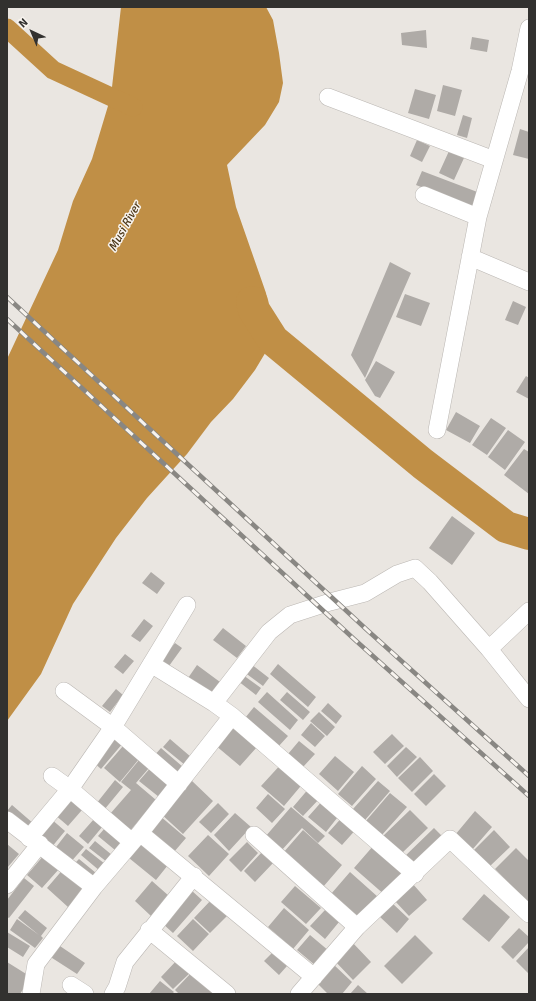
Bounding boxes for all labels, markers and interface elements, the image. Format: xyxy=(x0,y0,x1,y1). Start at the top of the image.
north arrow xyxy=(12,12,52,52)
text: N xyxy=(16,16,31,30)
water label: Musi River xyxy=(106,200,144,254)

